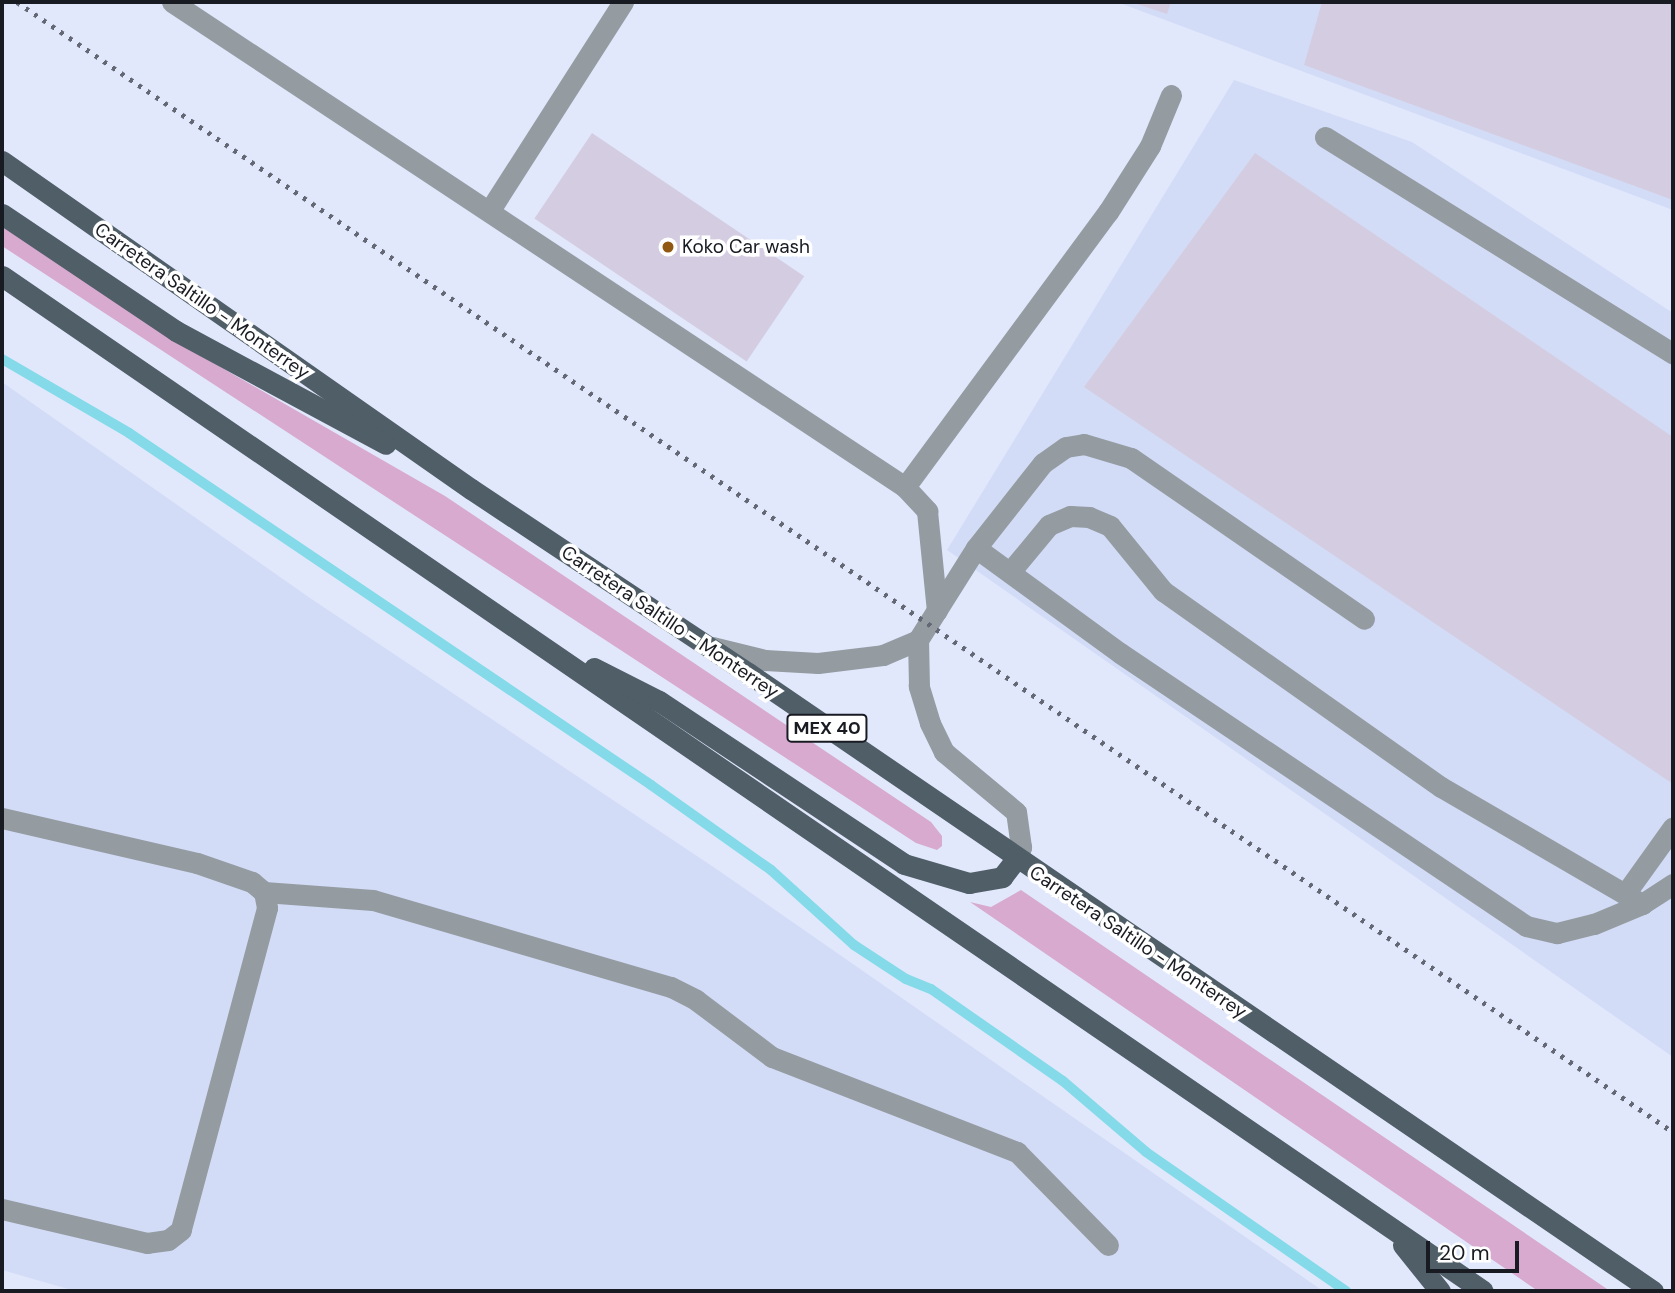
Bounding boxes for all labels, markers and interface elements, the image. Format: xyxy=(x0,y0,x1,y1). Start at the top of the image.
street label: Carretera Saltillo - Monterrey xyxy=(90,218,314,384)
place label: Koko Car wash xyxy=(682,236,810,258)
marker: Koko Car wash xyxy=(660,239,676,255)
street label: Carretera Saltillo - Monterrey xyxy=(557,541,783,703)
road number: MEX 40 xyxy=(785,714,869,742)
street label: Carretera Saltillo - Monterrey xyxy=(1025,861,1251,1023)
scale bar xyxy=(1430,1226,1523,1270)
text: 20 m xyxy=(1439,1239,1490,1267)

